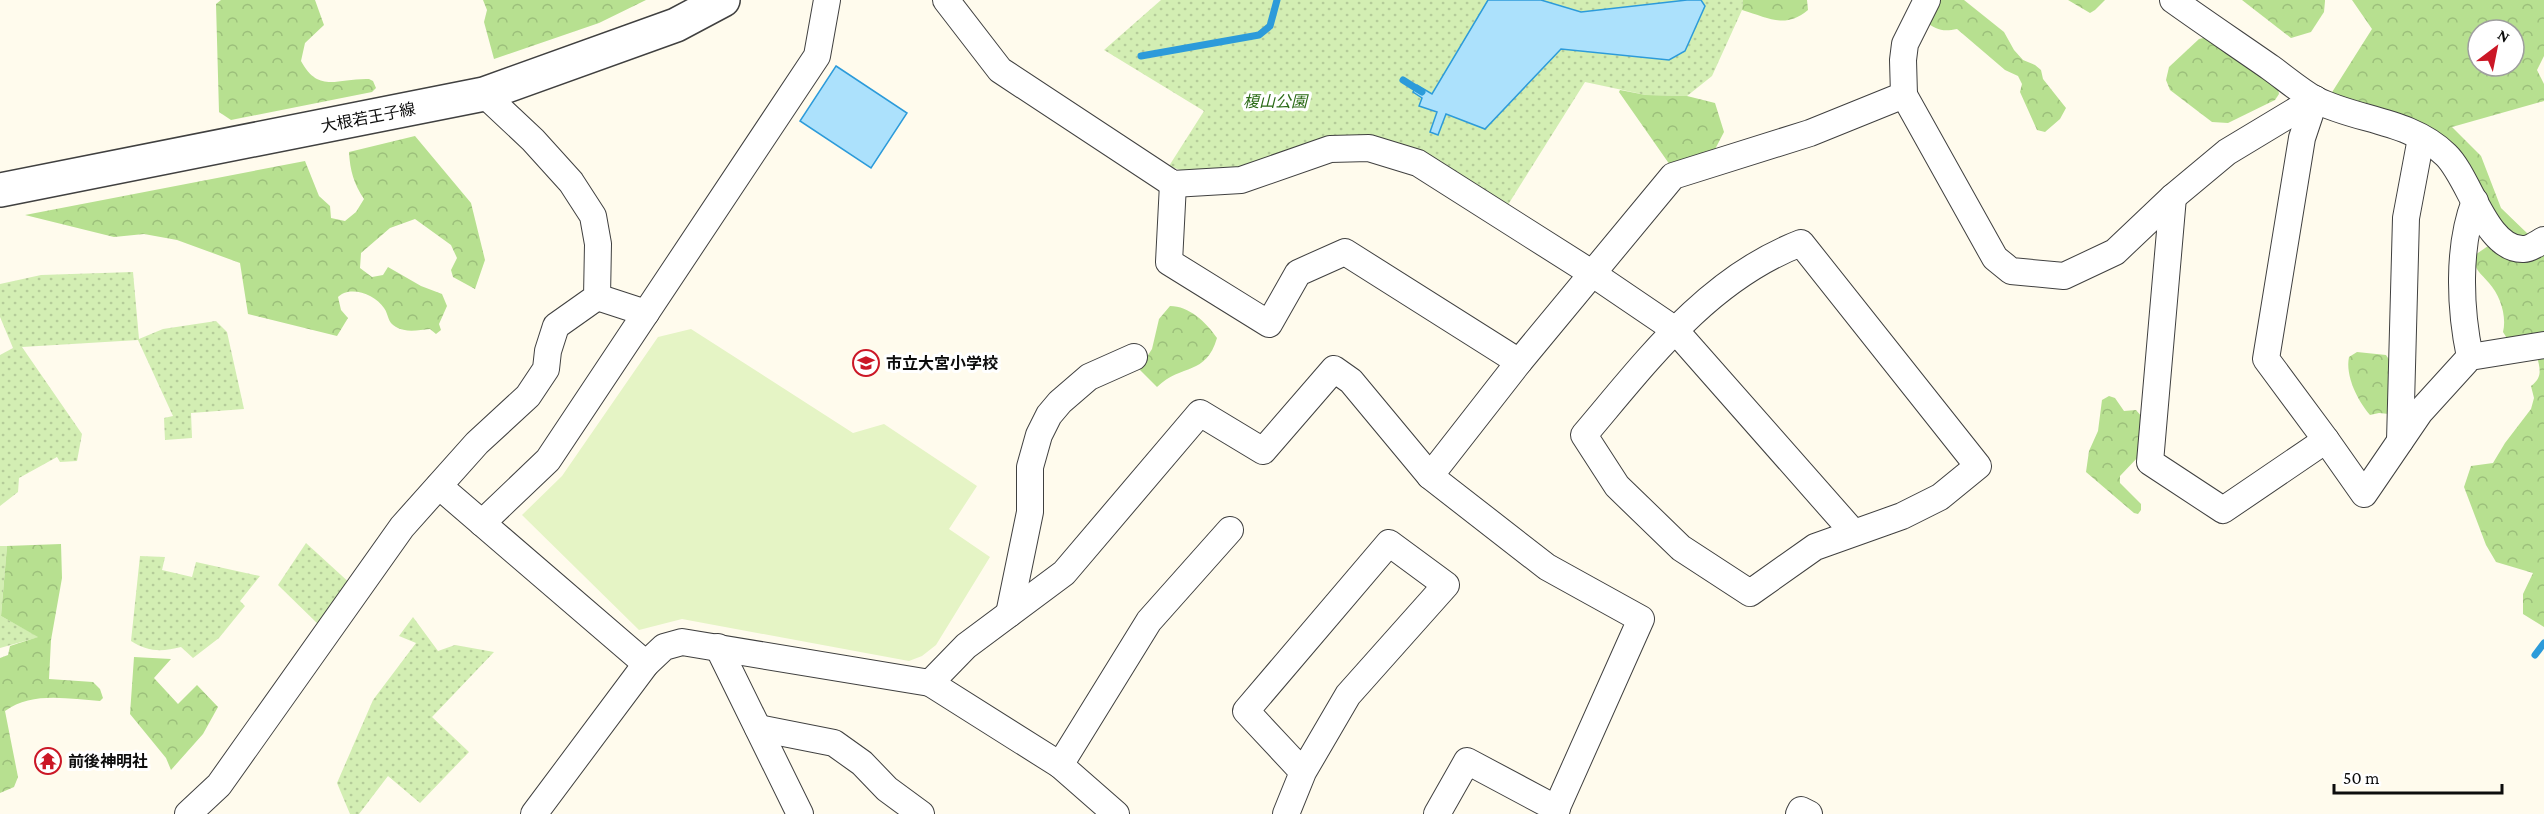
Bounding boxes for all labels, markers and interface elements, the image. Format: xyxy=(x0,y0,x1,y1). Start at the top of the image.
north arrow xyxy=(2466,18,2526,78)
text: N xyxy=(2495,26,2513,46)
park label: 榎山公園 xyxy=(1243,93,1309,110)
street label: 大根若王子線 xyxy=(319,100,417,135)
school or university icon: 市立大宮小学校 xyxy=(851,348,881,378)
place label: 市立大宮小学校 xyxy=(886,355,998,372)
temple icon: 前後神明社 xyxy=(33,746,63,776)
place label: 前後神明社 xyxy=(68,752,148,770)
scale bar xyxy=(2334,757,2502,795)
text: 50 m xyxy=(2343,768,2380,788)

